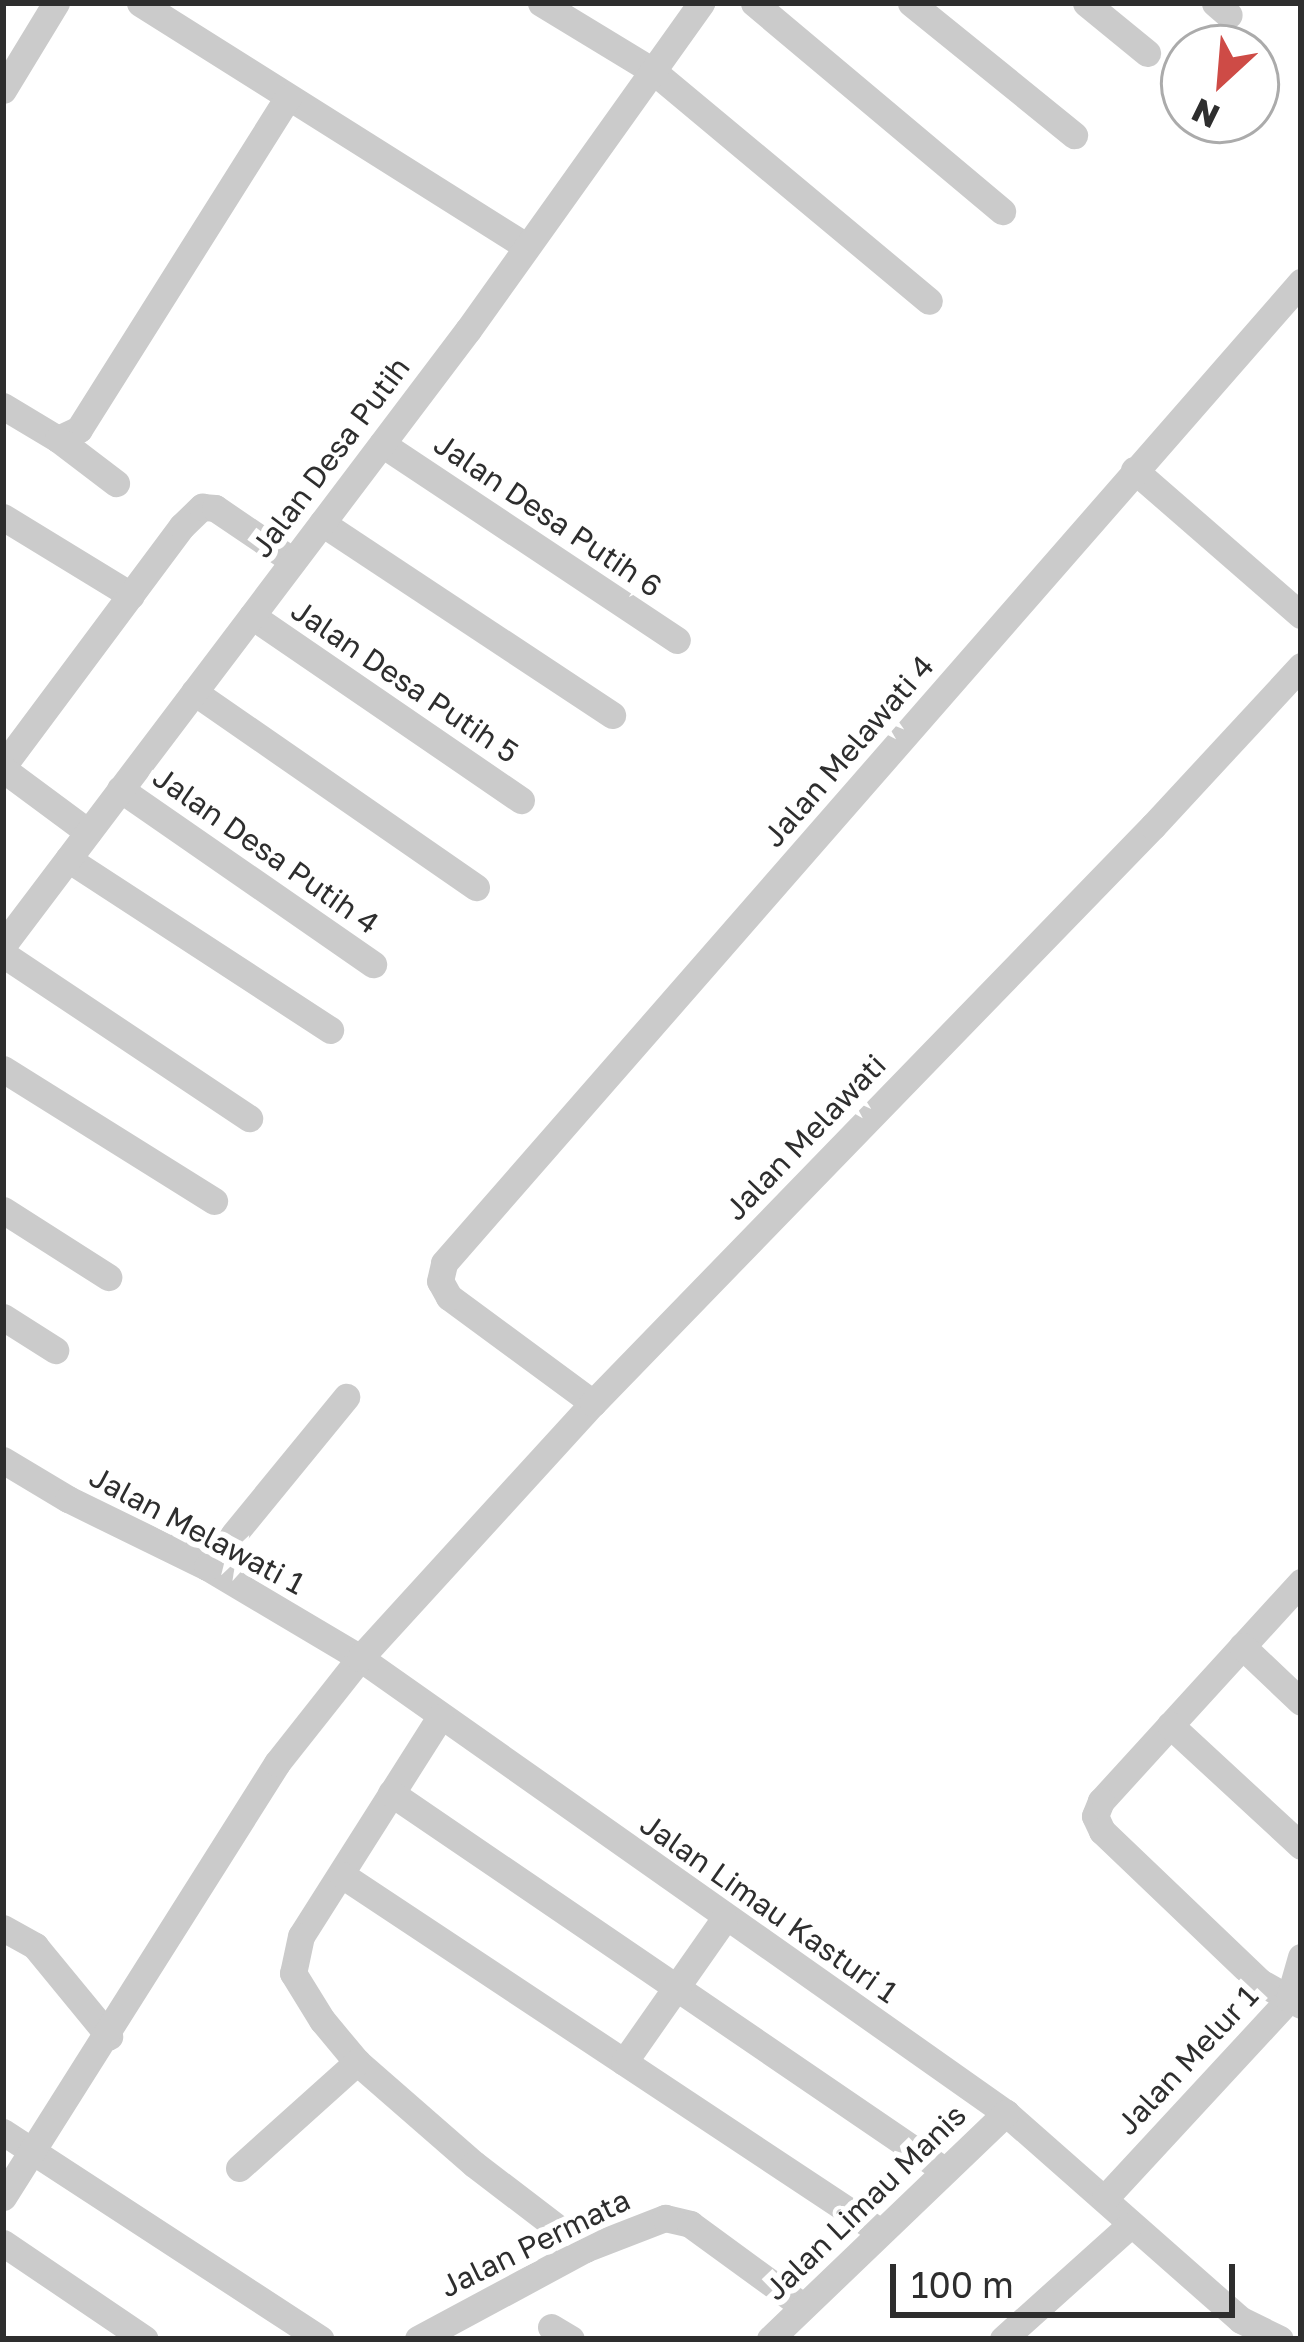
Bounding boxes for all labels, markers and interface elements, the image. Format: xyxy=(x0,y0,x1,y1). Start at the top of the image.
north arrow xyxy=(1160,24,1280,144)
text: N xyxy=(1185,91,1225,137)
street label: Jalan Desa Putih xyxy=(243,350,417,564)
street label: Jalan Desa Putih 6 xyxy=(427,425,669,605)
street label: Jalan Desa Putih 5 xyxy=(285,592,525,770)
street label: Jalan Melawati 4 xyxy=(755,648,941,854)
street label: Jalan Desa Putih 4 xyxy=(146,759,386,941)
street label: Jalan Melawati xyxy=(717,1047,893,1227)
street label: Jalan Melawati 1 xyxy=(83,1458,311,1602)
street label: Jalan Limau Kasturi 1 xyxy=(634,1806,904,2010)
street label: Jalan Melur 1 xyxy=(1109,1978,1265,2142)
street label: Jalan Limau Manis xyxy=(757,2097,973,2307)
street label: Jalan Permata xyxy=(434,2182,636,2304)
scale bar xyxy=(896,2240,1241,2314)
text: 100 m xyxy=(911,2263,1014,2306)

